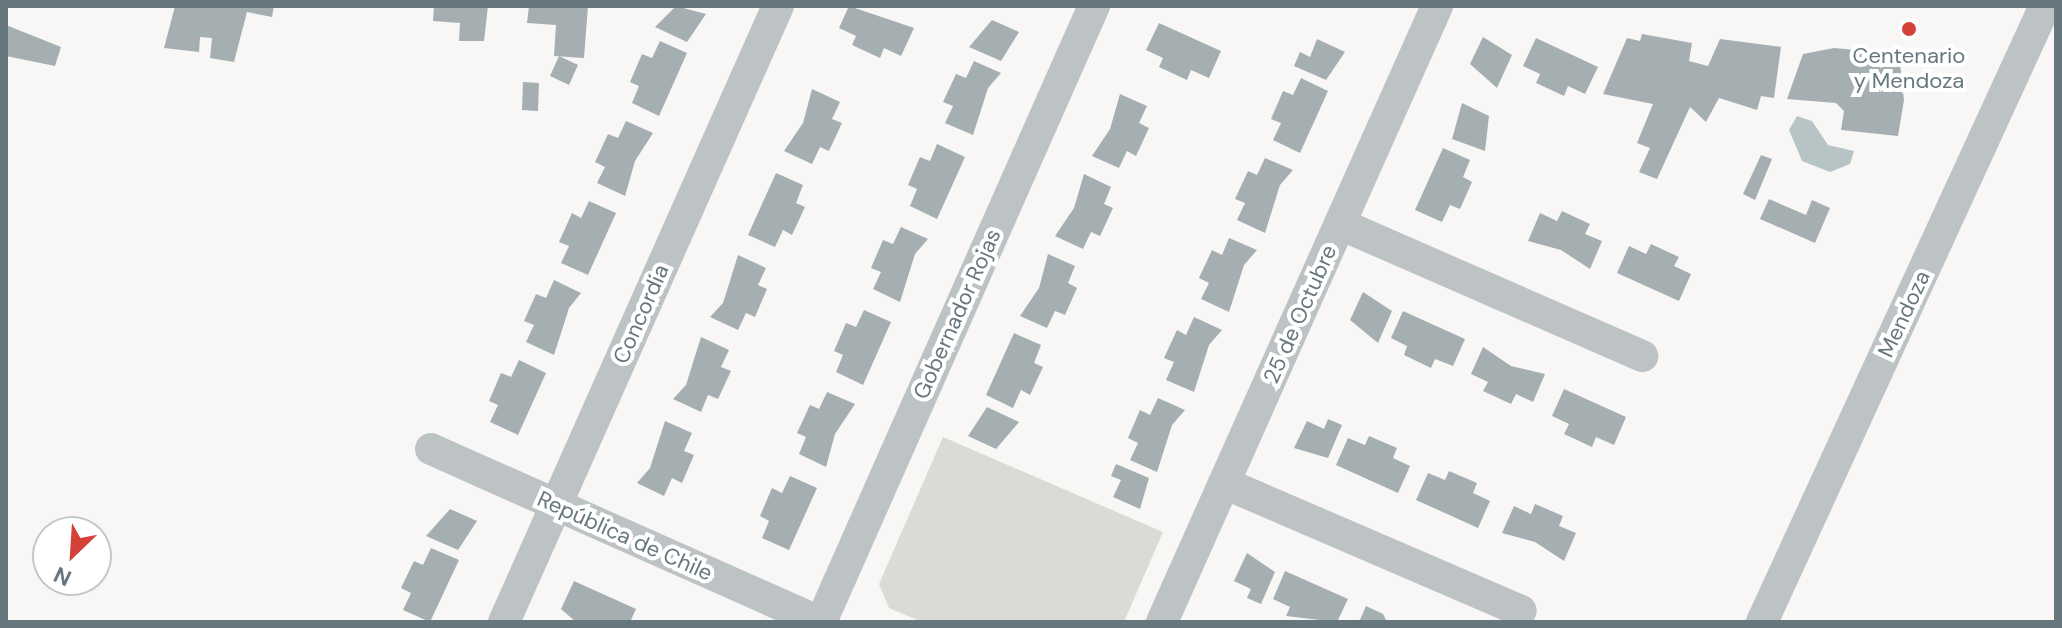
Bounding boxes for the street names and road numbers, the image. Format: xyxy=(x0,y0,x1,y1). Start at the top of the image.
street label: Gobernador Rojas xyxy=(908,225,1006,403)
street label: 25 de Octubre xyxy=(1258,241,1342,387)
street label: Concordia xyxy=(607,260,675,368)
street label: Mendoza xyxy=(1872,267,1936,361)
street label: República de Chile xyxy=(533,486,717,586)

